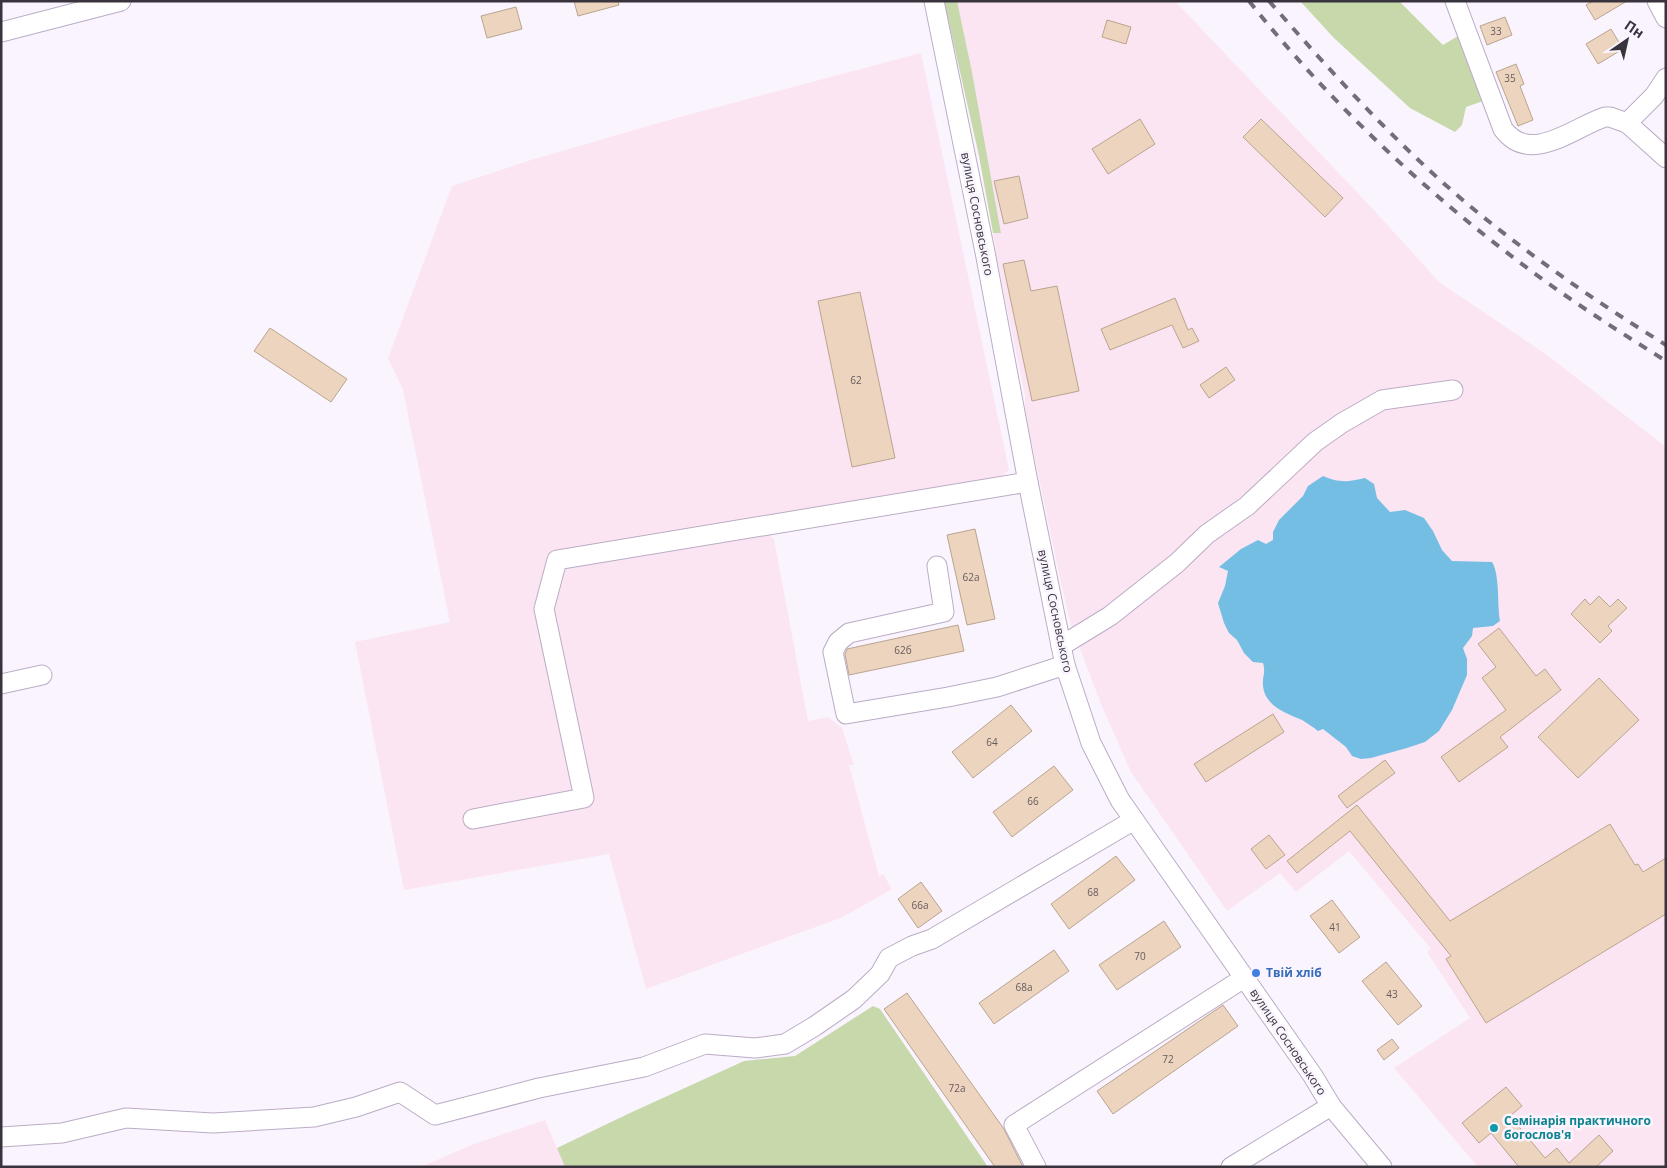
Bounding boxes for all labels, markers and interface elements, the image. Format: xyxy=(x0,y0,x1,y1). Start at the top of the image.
north arrow xyxy=(1602,15,1652,65)
text: Пн xyxy=(1621,15,1648,42)
house number: 33 xyxy=(1490,24,1502,38)
house number: 35 xyxy=(1504,71,1516,85)
street label: вулиця Сосновського xyxy=(957,151,998,277)
house number: 62 xyxy=(850,373,862,387)
street label: вулиця Сосновського xyxy=(1034,548,1077,674)
house number: 62а xyxy=(963,570,980,584)
house number: 62б xyxy=(894,643,912,657)
house number: 64 xyxy=(986,735,998,749)
house number: 66 xyxy=(1027,794,1039,808)
house number: 68 xyxy=(1087,885,1099,899)
house number: 66а xyxy=(912,898,929,912)
house number: 41 xyxy=(1329,920,1341,934)
house number: 70 xyxy=(1134,949,1146,963)
place label: Твій хліб xyxy=(1266,964,1322,981)
marker: Твій хліб xyxy=(1250,967,1262,979)
house number: 68а xyxy=(1016,980,1033,994)
street label: вулиця Сосновського xyxy=(1246,985,1331,1099)
house number: 43 xyxy=(1386,987,1398,1001)
house number: 72 xyxy=(1162,1052,1174,1066)
house number: 72а xyxy=(949,1081,966,1095)
place label: Семінарія практичного богослов'я xyxy=(1504,1112,1651,1143)
marker: Семінарія практичного богослов'я xyxy=(1488,1122,1500,1134)

